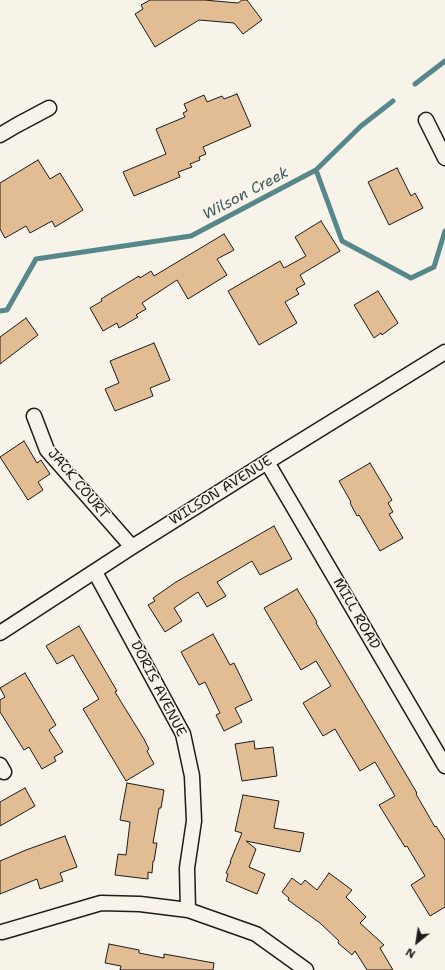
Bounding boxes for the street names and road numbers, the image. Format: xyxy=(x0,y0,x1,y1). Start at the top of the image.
street label: JACK COURT xyxy=(44,445,112,523)
street label: WILSON AVENUE xyxy=(167,453,275,529)
street label: MILL ROAD xyxy=(329,575,383,653)
street label: DORIS AVENUE xyxy=(127,638,189,740)

